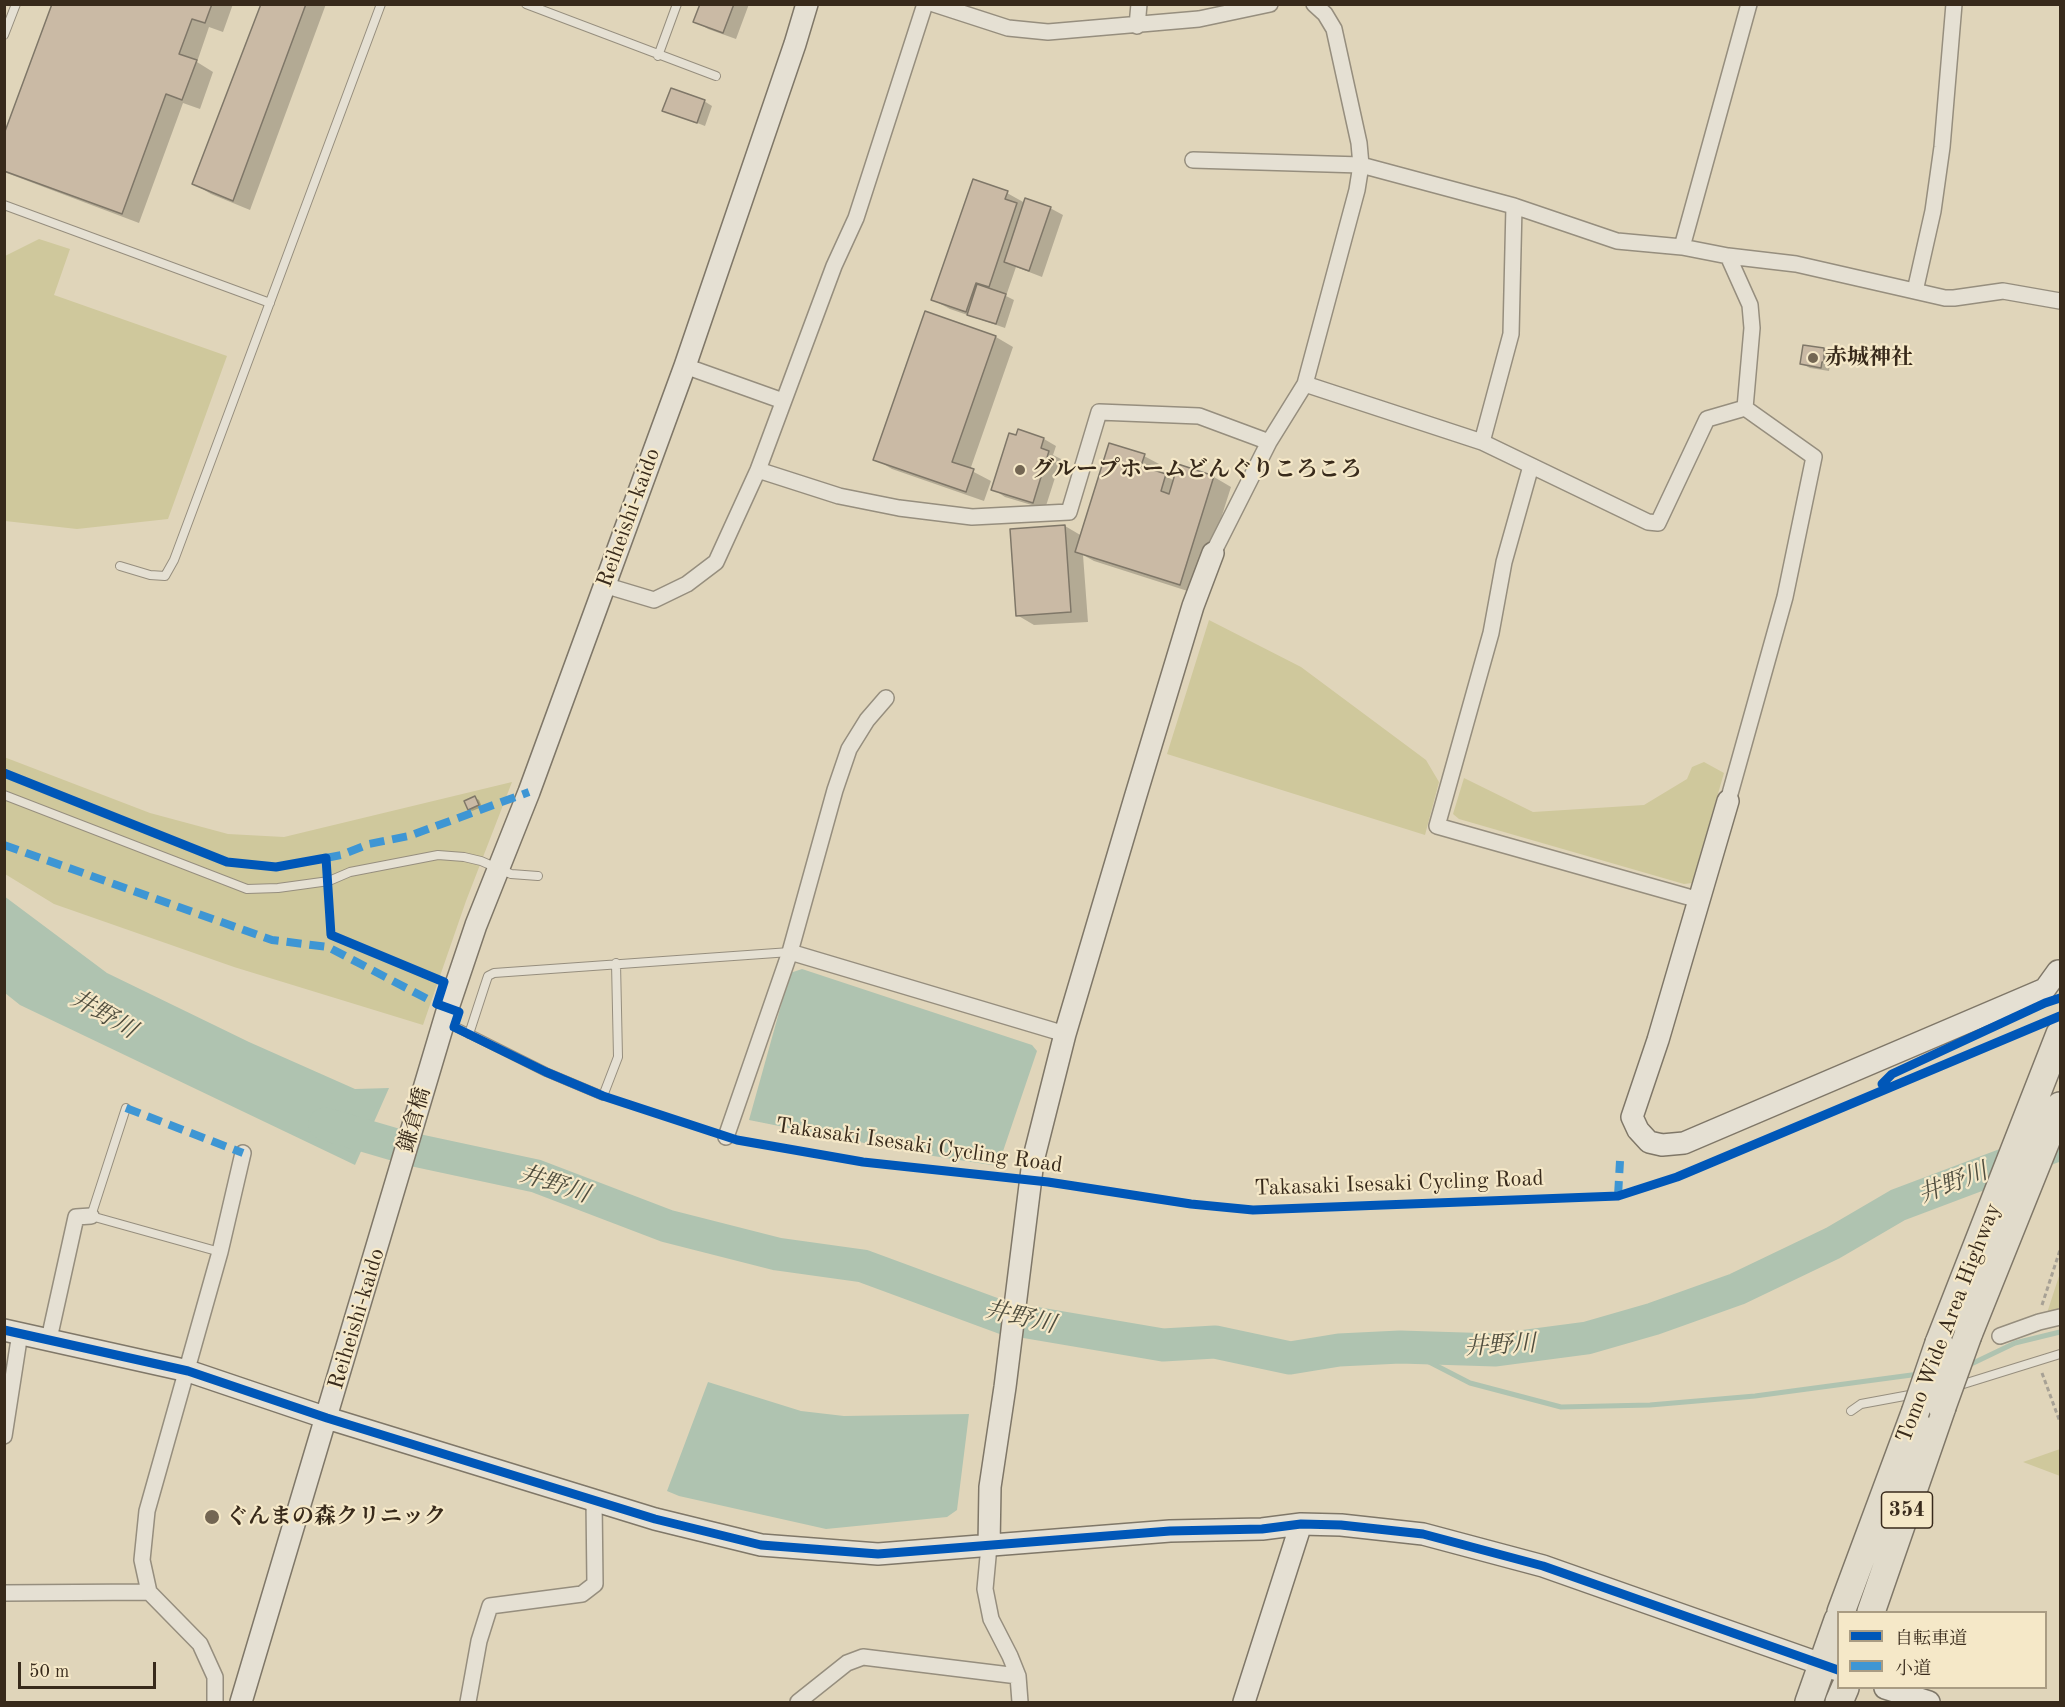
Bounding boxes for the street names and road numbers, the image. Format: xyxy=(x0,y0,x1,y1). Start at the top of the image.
street label: Reiheishi-kaido xyxy=(592,445,666,591)
street label: 鎌倉橋 xyxy=(393,1085,437,1155)
street label: Takasaki Isesaki Cycling Road xyxy=(774,1113,1064,1179)
street label: Takasaki Isesaki Cycling Road xyxy=(1254,1166,1544,1202)
street label: Tomo Wide Area Highway xyxy=(1891,1199,2007,1447)
street label: Reiheishi-kaido xyxy=(323,1245,391,1393)
road number: 354 xyxy=(1882,1492,1932,1528)

